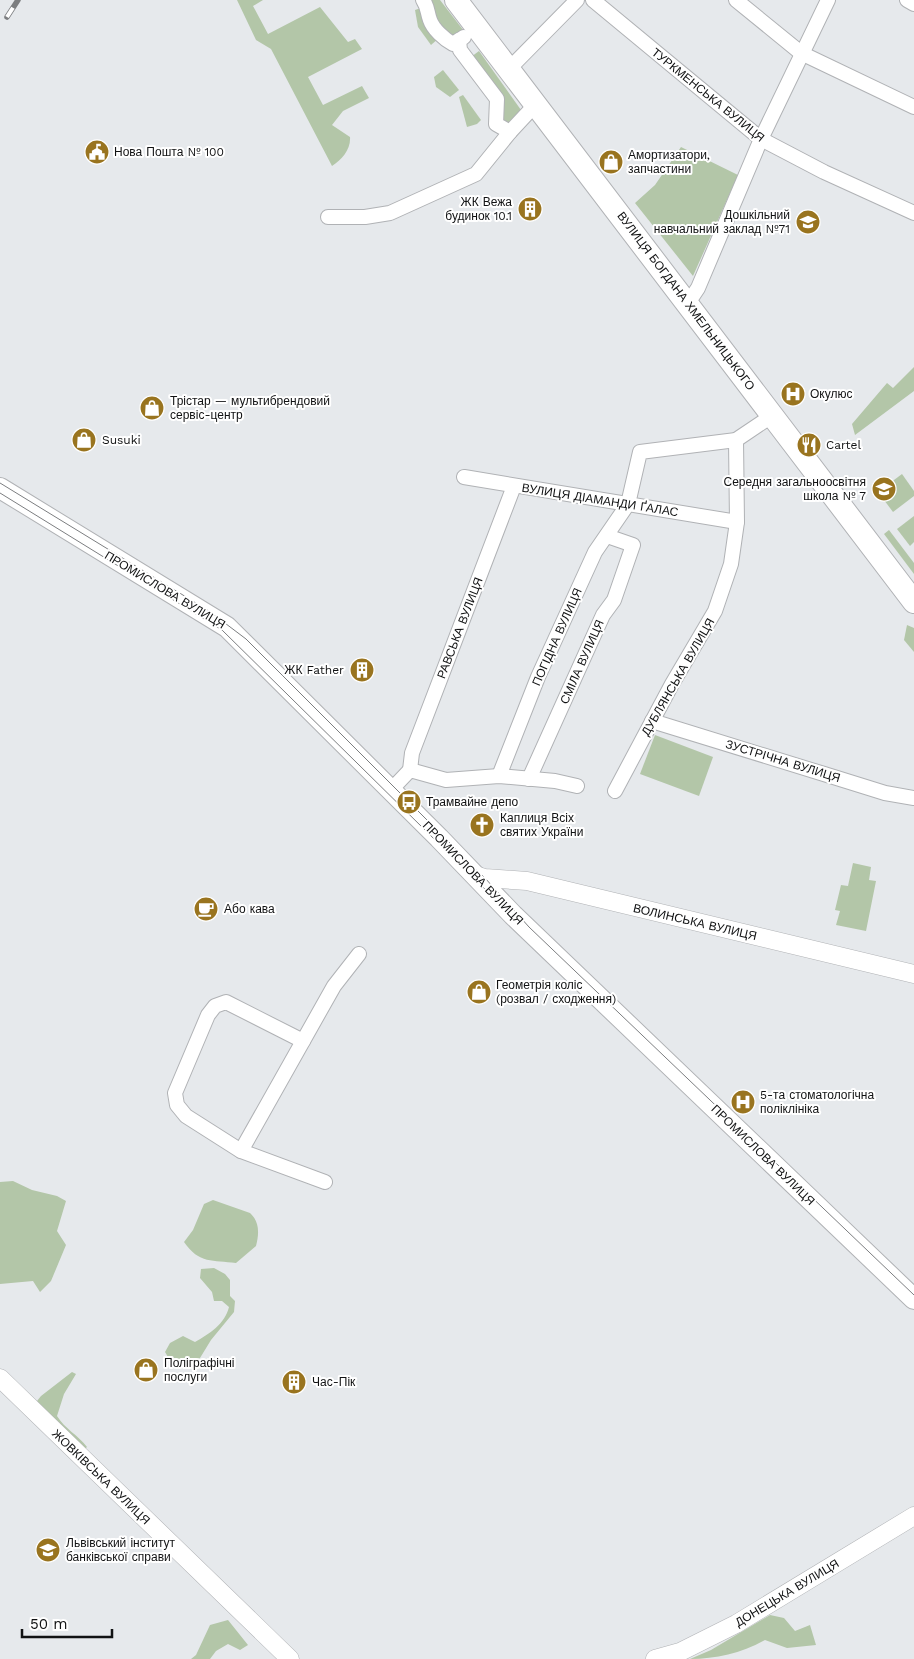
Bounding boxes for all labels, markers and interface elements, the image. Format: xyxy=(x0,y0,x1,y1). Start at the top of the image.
street label: ТУРКМЕНСЬКА ВУЛИЦЯ xyxy=(649,45,767,145)
public building icon: Нова Пошта № 100 xyxy=(84,139,110,165)
place label: Нова Пошта № 100 xyxy=(114,145,224,159)
place label: Амортизатори, запчастини xyxy=(628,148,710,176)
shop icon: Амортизатори, запчастини xyxy=(598,149,624,175)
place label: ЖК Вежа будинок 10.1 xyxy=(445,195,512,223)
building icon: ЖК Вежа будинок 10.1 xyxy=(517,196,543,222)
place label: Дошкільний навчальний заклад №71 xyxy=(654,208,790,236)
street label: ВУЛИЦЯ БОГДАНА ХМЕЛЬНИЦЬКОГО xyxy=(614,209,758,393)
school or university icon: Дошкільний навчальний заклад №71 xyxy=(795,209,821,235)
hospital icon: Окулюс xyxy=(780,381,806,407)
place label: Окулюс xyxy=(810,387,852,401)
place label: Трістар — мультибрендовий сервіс-центр xyxy=(170,394,330,422)
shop icon: Трістар — мультибрендовий сервіс-центр xyxy=(139,395,165,421)
shop icon: Susuki xyxy=(71,427,97,453)
restaurant icon: Cartel xyxy=(796,432,822,458)
place label: Susuki xyxy=(102,433,141,447)
place label: Cartel xyxy=(826,438,862,452)
place label: Середня загальноосвітня школа № 7 xyxy=(724,475,866,503)
school or university icon: Середня загальноосвітня школа № 7 xyxy=(871,476,897,502)
street label: ВУЛИЦЯ ДІАМАНДИ ҐАЛАС xyxy=(521,480,680,519)
street label: ПРОМИСЛОВА ВУЛИЦЯ xyxy=(102,548,228,632)
street label: РАВСЬКА ВУЛИЦЯ xyxy=(434,575,486,681)
street label: ПОГІДНА ВУЛИЦЯ xyxy=(529,586,585,688)
street label: ДУБЛЯНСЬКА ВУЛИЦЯ xyxy=(639,616,717,738)
street label: СМІЛА ВУЛИЦЯ xyxy=(557,618,607,706)
building icon: ЖК Father xyxy=(349,657,375,683)
place label: ЖК Father xyxy=(284,663,344,677)
street label: ЗУСТРІЧНА ВУЛИЦЯ xyxy=(724,737,842,785)
bus stop icon: Трамвайне депо xyxy=(396,789,422,815)
place label: Трамвайне депо xyxy=(426,795,518,809)
place label: Каплиця Всіх святих України xyxy=(500,811,583,839)
church icon: Каплиця Всіх святих України xyxy=(469,812,495,838)
street label: ПРОМИСЛОВА ВУЛИЦЯ xyxy=(420,818,526,928)
cafe icon: Або кава xyxy=(193,896,219,922)
street label: ВОЛИНСЬКА ВУЛИЦЯ xyxy=(632,901,758,943)
place label: Або кава xyxy=(224,902,275,916)
place label: Геометрія коліс (розвал / сходження) xyxy=(496,978,616,1006)
shop icon: Геометрія коліс (розвал / сходження) xyxy=(466,979,492,1005)
place label: 5-та стоматологічна поліклініка xyxy=(760,1088,874,1116)
hospital icon: 5-та стоматологічна поліклініка xyxy=(730,1089,756,1115)
street label: ПРОМИСЛОВА ВУЛИЦЯ xyxy=(708,1102,818,1208)
place label: Поліграфічні послуги xyxy=(164,1356,235,1384)
shop icon: Поліграфічні послуги xyxy=(133,1357,159,1383)
building icon: Час-Пік xyxy=(281,1369,307,1395)
place label: Час-Пік xyxy=(312,1375,356,1389)
street label: ЖОВКІВСЬКА ВУЛИЦЯ xyxy=(49,1427,153,1527)
place label: Львівський інститут банківської справи xyxy=(66,1536,176,1564)
school or university icon: Львівський інститут банківської справи xyxy=(35,1537,61,1563)
street label: ДОНЕЦЬКА ВУЛИЦЯ xyxy=(732,1556,842,1630)
scale bar xyxy=(22,1606,112,1638)
text: 50 m xyxy=(30,1615,67,1633)

